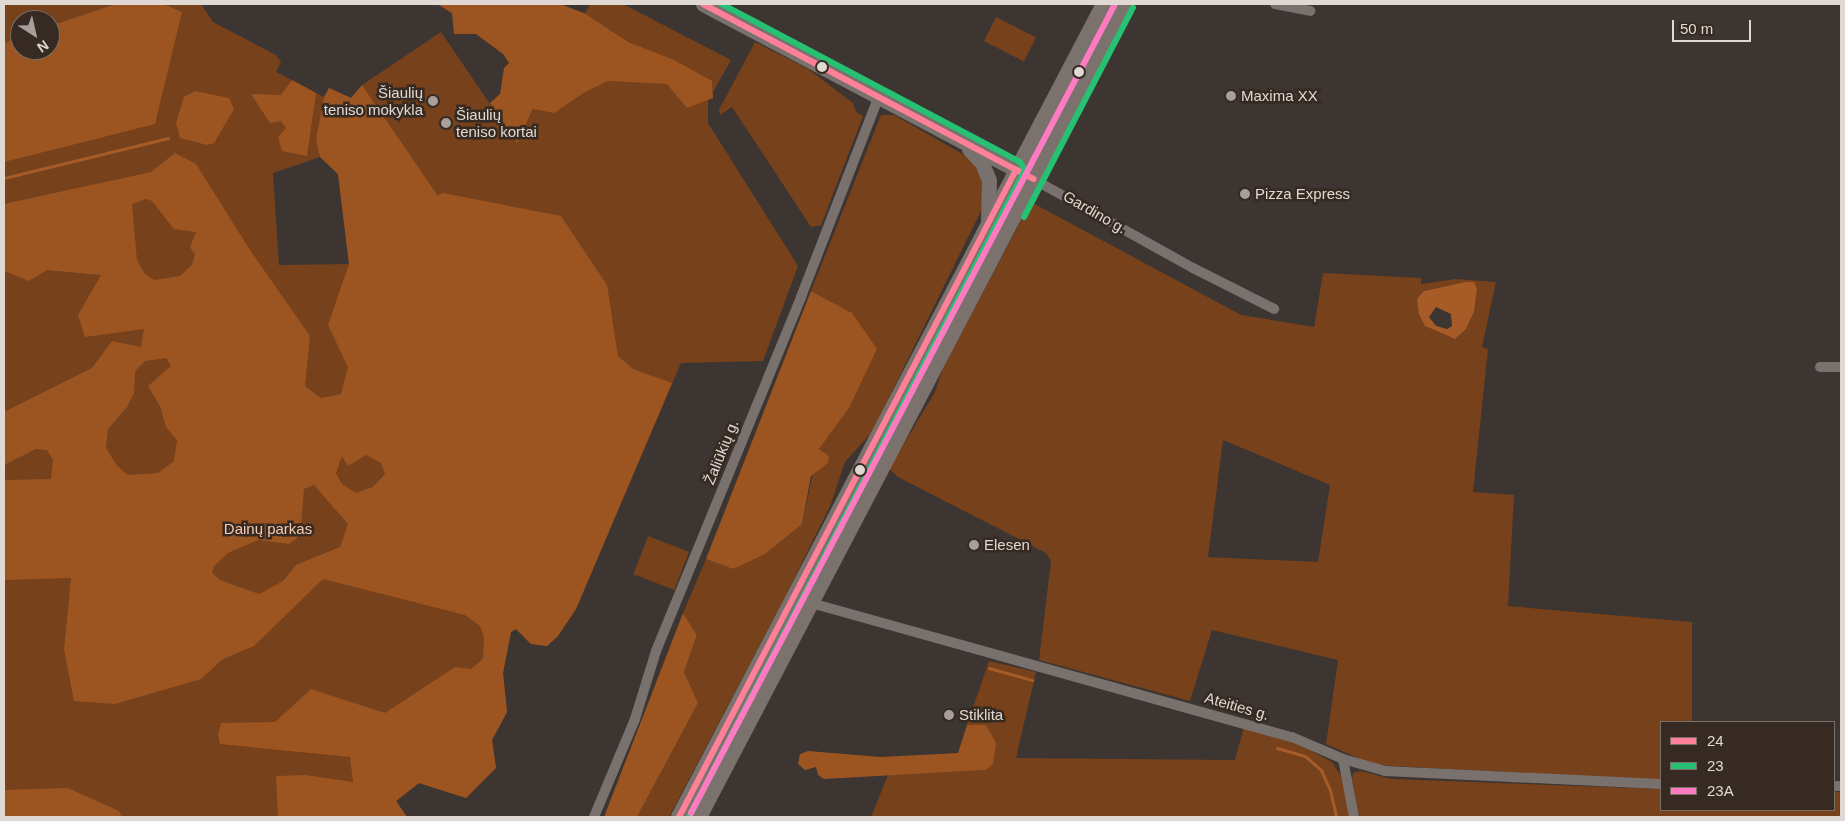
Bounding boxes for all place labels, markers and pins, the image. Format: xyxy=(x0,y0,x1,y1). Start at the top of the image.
unlabelled marker xyxy=(817,62,827,72)
unlabelled marker xyxy=(1074,67,1084,77)
place label: Šiaulių teniso mokykla xyxy=(324,83,423,118)
place label: Maxima XX xyxy=(1241,87,1318,105)
marker: Maxima XX xyxy=(1225,90,1237,102)
marker: Šiaulių teniso mokykla xyxy=(427,95,439,107)
place label: Šiaulių teniso kortai xyxy=(456,105,537,140)
marker: Šiaulių teniso kortai xyxy=(440,117,452,129)
place label: Pizza Express xyxy=(1255,185,1350,203)
marker: Pizza Express xyxy=(1239,188,1251,200)
unlabelled marker xyxy=(855,465,865,475)
place label: Elesen xyxy=(984,536,1030,554)
marker: Elesen xyxy=(968,539,980,551)
place label: Stiklita xyxy=(959,706,1003,724)
marker: Stiklita xyxy=(943,709,955,721)

